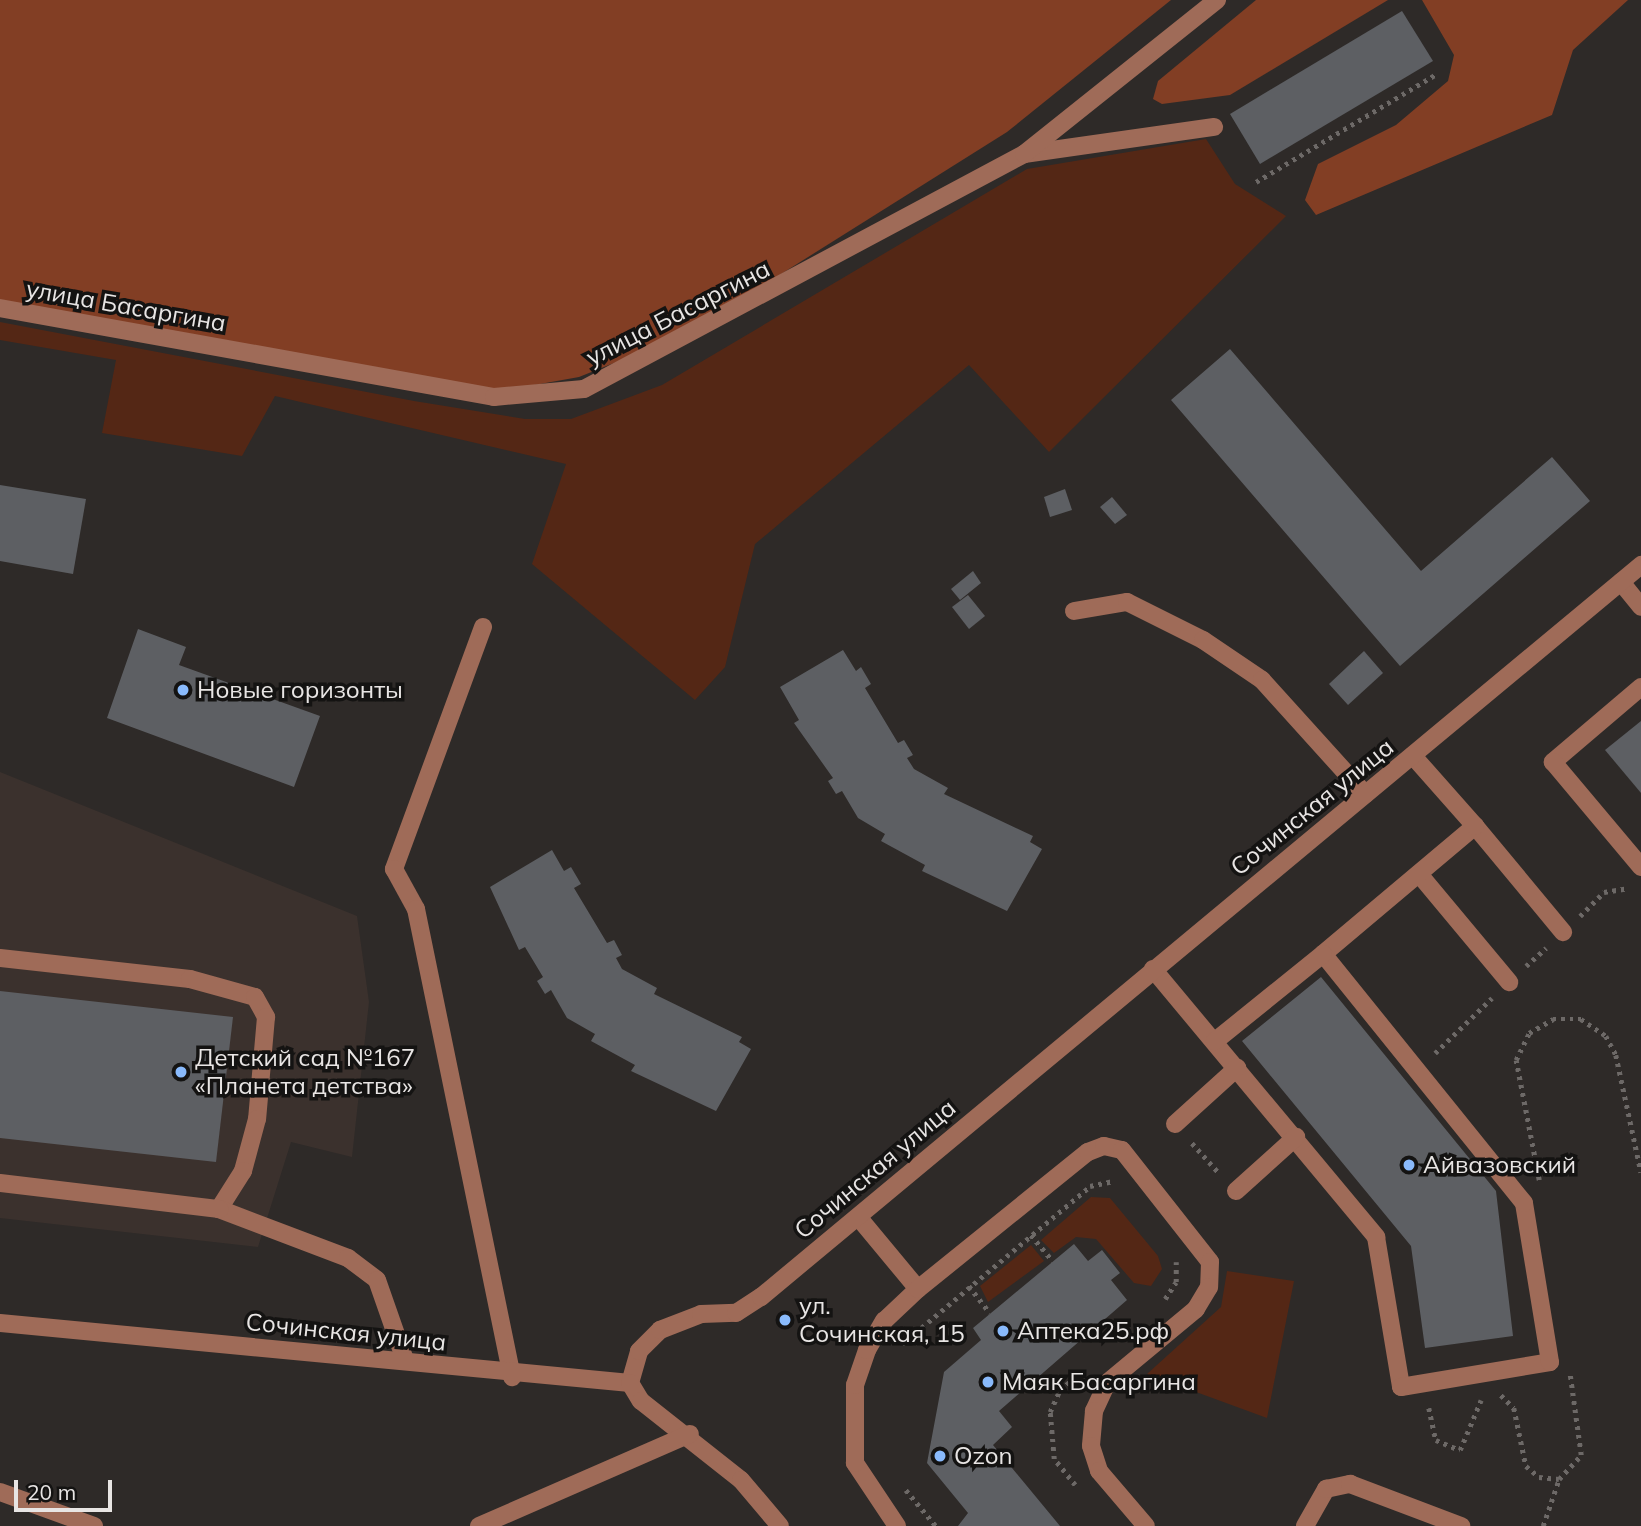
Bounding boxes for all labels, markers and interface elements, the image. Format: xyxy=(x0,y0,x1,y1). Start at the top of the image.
street label: улица Басаргина xyxy=(581,254,775,372)
street label: улица Басаргина xyxy=(24,274,228,338)
place label: Новые горизонты xyxy=(197,676,403,704)
marker: Новые горизонты xyxy=(175,682,191,698)
street label: Сочинская улица xyxy=(1225,732,1399,882)
place label: Детский сад №167 «Планета детства» xyxy=(195,1044,415,1100)
marker: Детский сад №167 «Планета детства» xyxy=(173,1064,189,1080)
street label: Сочинская улица xyxy=(789,1093,961,1245)
place label: Айвазовский xyxy=(1423,1151,1576,1179)
marker: Айвазовский xyxy=(1401,1157,1417,1173)
place label: ул. Сочинская, 15 xyxy=(799,1292,965,1348)
street label: Сочинская улица xyxy=(244,1307,448,1357)
marker: ул. Сочинская, 15 xyxy=(777,1312,793,1328)
place label: Аптека25.рф xyxy=(1017,1317,1169,1345)
marker: Аптека25.рф xyxy=(995,1323,1011,1339)
place label: Маяк Басаргина xyxy=(1002,1368,1196,1396)
marker: Маяк Басаргина xyxy=(980,1374,996,1390)
place label: Ozon xyxy=(954,1442,1013,1470)
marker: Ozon xyxy=(932,1448,948,1464)
scale bar xyxy=(18,1466,116,1510)
text: 20 m xyxy=(27,1479,76,1505)

